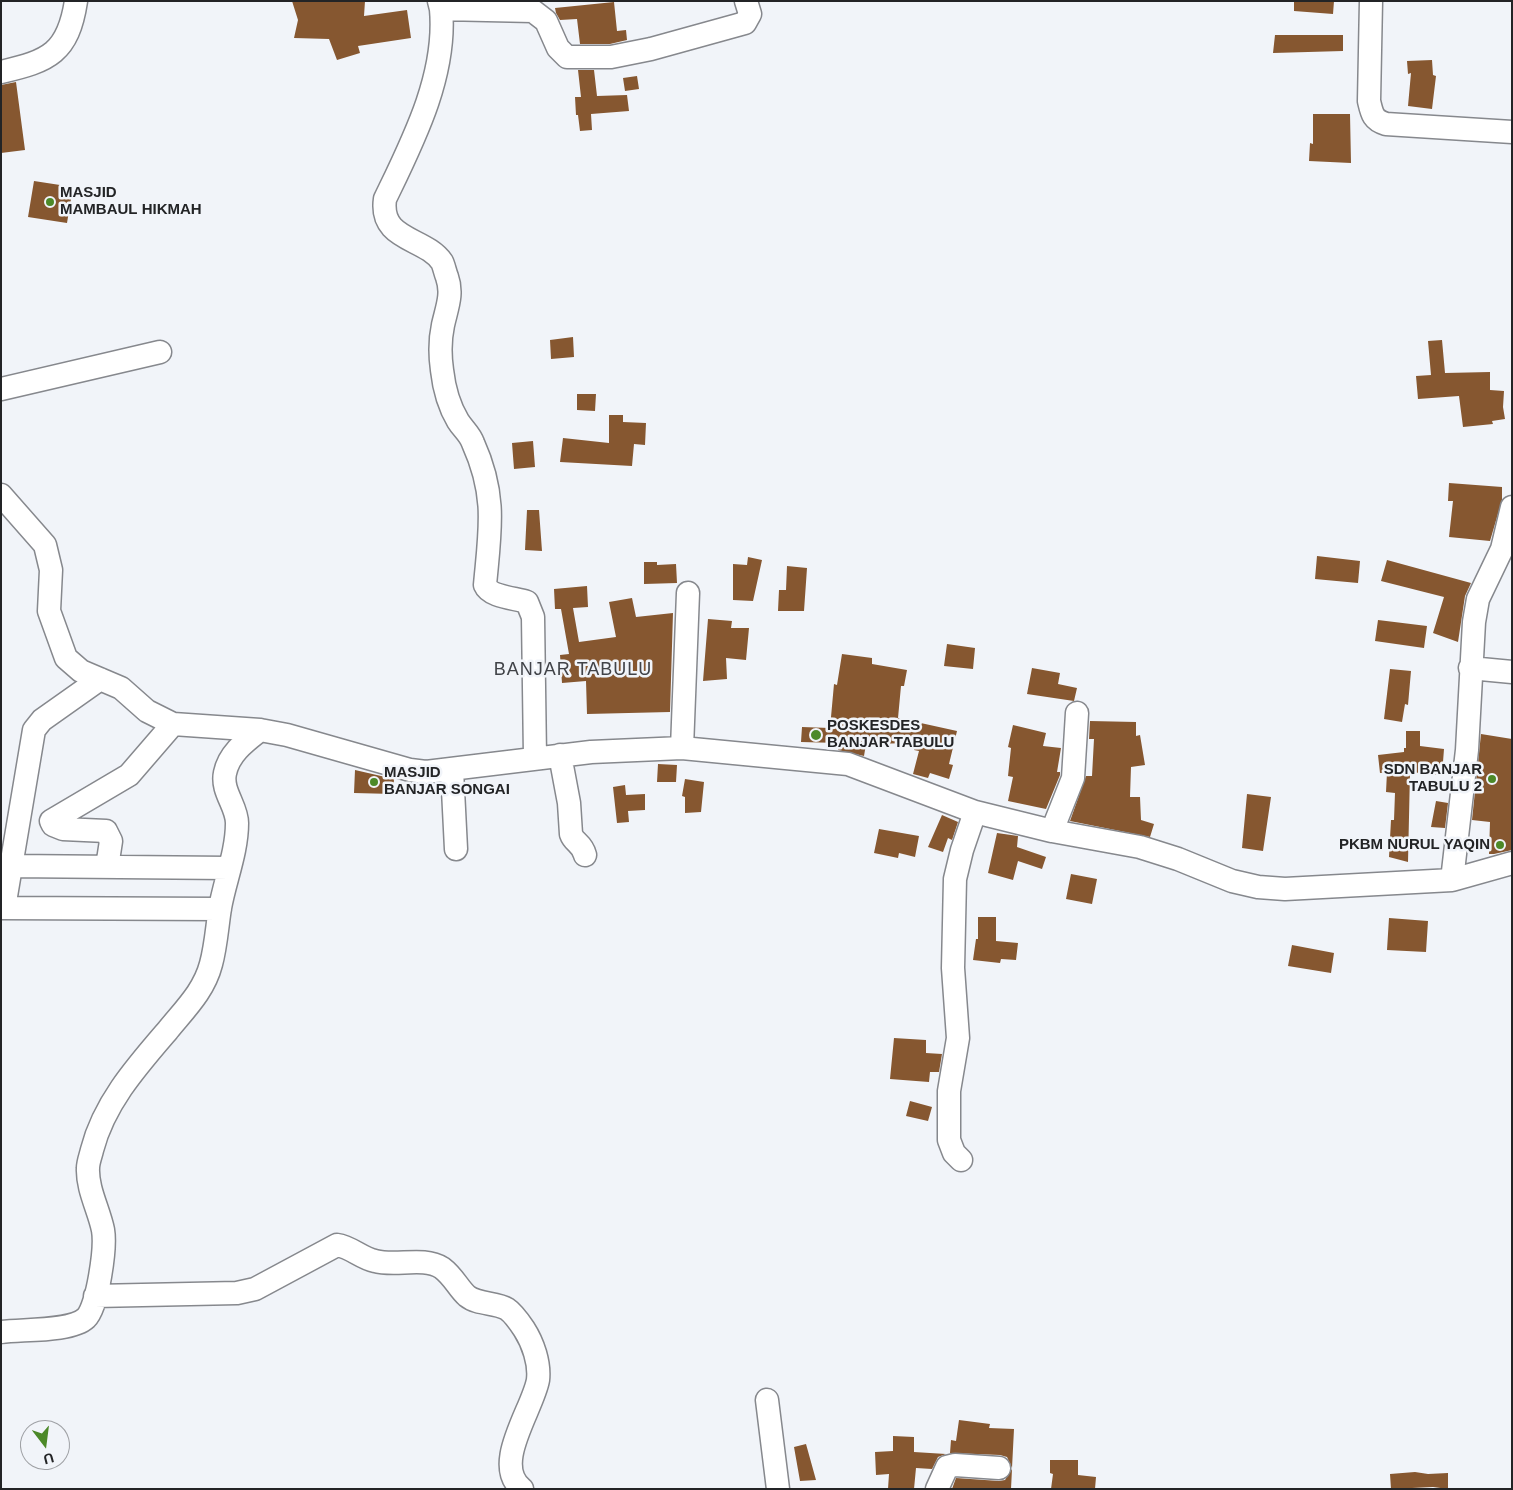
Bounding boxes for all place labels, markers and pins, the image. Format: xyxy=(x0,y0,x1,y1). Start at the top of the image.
place label: MASJID MAMBAUL HIKMAH xyxy=(60,184,202,219)
marker: MASJID MAMBAUL HIKMAH xyxy=(44,196,56,208)
place label: POSKESDES BANJAR TABULU xyxy=(827,717,954,752)
marker: POSKESDES BANJAR TABULU xyxy=(809,728,823,742)
place label: SDN BANJAR TABULU 2 xyxy=(1384,761,1482,796)
place label: MASJID BANJAR SONGAI xyxy=(384,764,510,799)
marker: SDN BANJAR TABULU 2 xyxy=(1486,773,1498,785)
marker: MASJID BANJAR SONGAI xyxy=(368,776,380,788)
place label: PKBM NURUL YAQIN xyxy=(1339,836,1490,854)
marker: PKBM NURUL YAQIN xyxy=(1494,839,1506,851)

